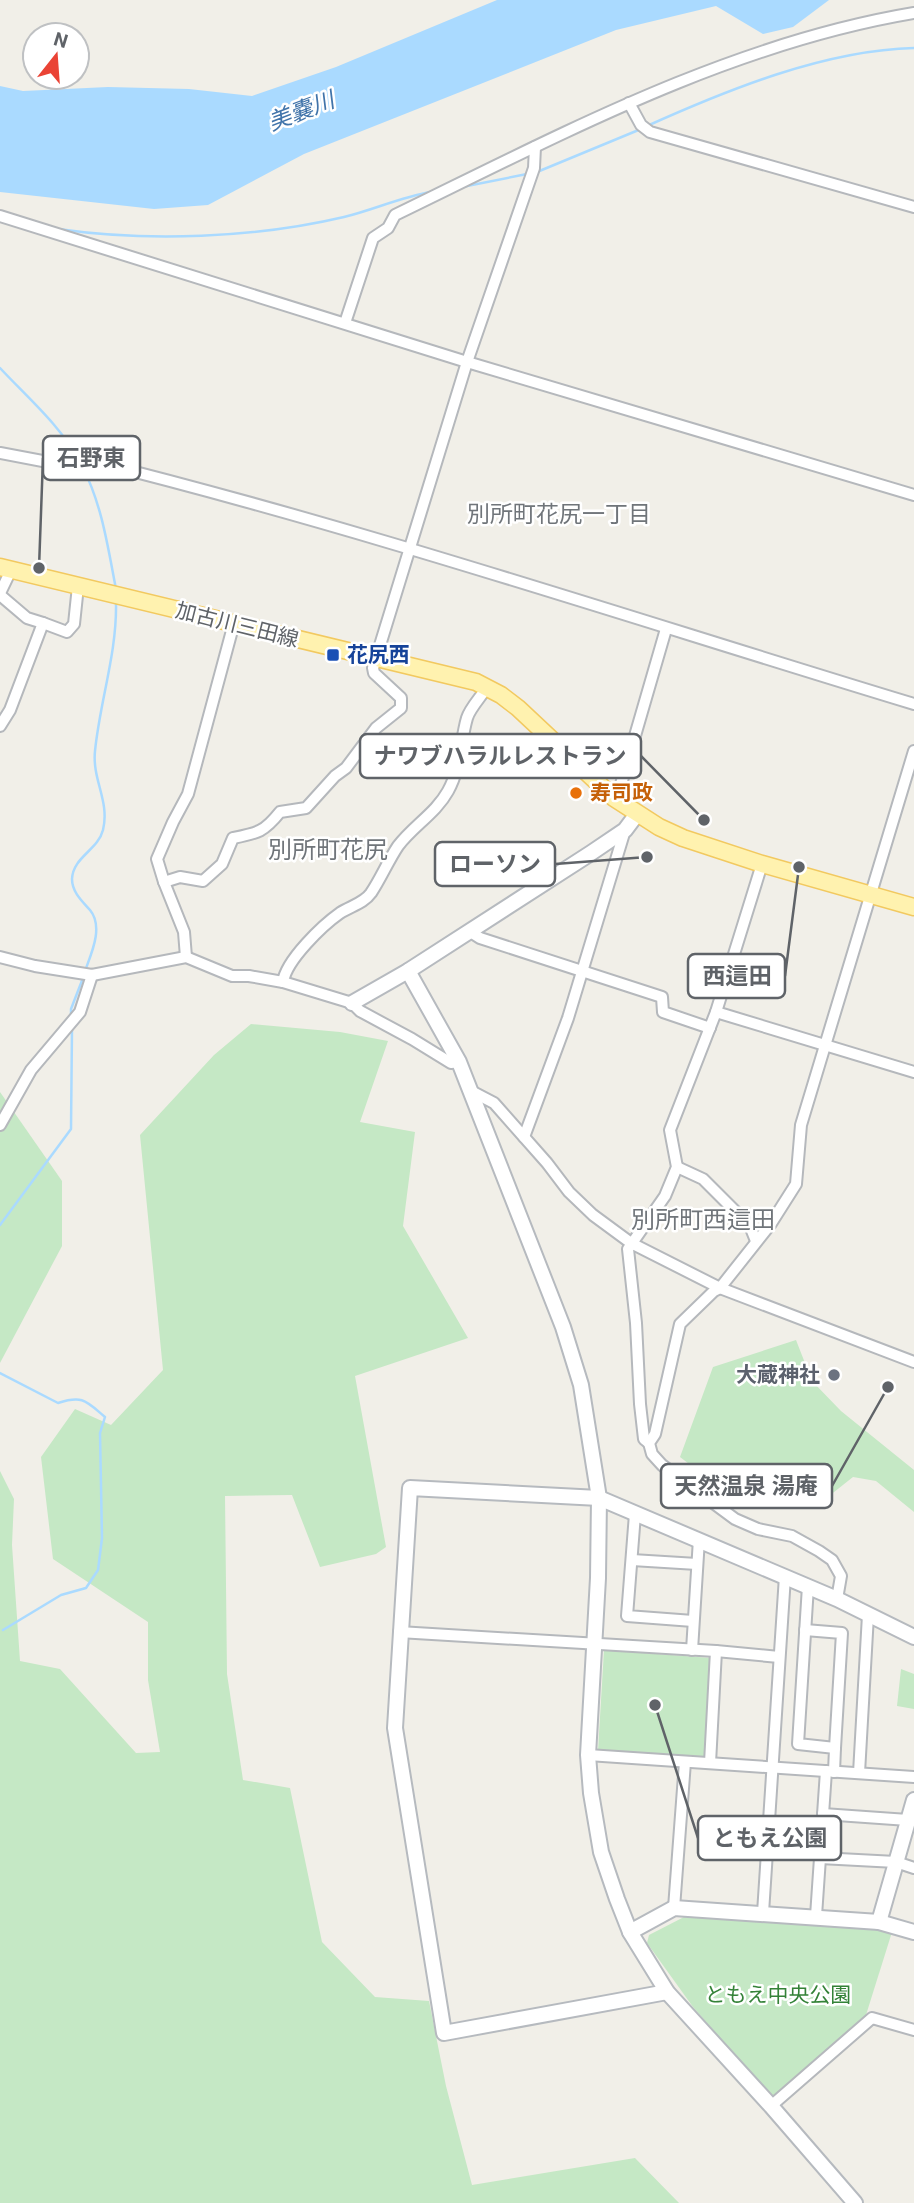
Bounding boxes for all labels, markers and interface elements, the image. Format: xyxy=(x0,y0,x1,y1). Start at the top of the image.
north arrow xyxy=(21,21,91,91)
text: N xyxy=(51,27,71,53)
water label: 美嚢川 xyxy=(264,85,341,136)
callout: 石野東 xyxy=(43,436,140,480)
text: 石野東 xyxy=(57,445,126,472)
district label: 別所町花尻一丁目 xyxy=(467,501,651,528)
street label: 加古川三田線 xyxy=(173,598,301,652)
place label: 花尻西 xyxy=(347,643,410,667)
marker: 花尻西 xyxy=(325,647,341,663)
callout: ナワブハラルレストラン xyxy=(360,734,641,778)
text: ナワブハラルレストラン xyxy=(374,743,627,770)
place label: 寿司政 xyxy=(590,781,653,805)
marker: 寿司政 xyxy=(568,785,584,801)
district label: 別所町花尻 xyxy=(268,836,388,864)
callout: ローソン xyxy=(435,842,555,886)
text: ローソン xyxy=(449,851,541,878)
callout: 西這田 xyxy=(688,954,785,998)
text: 西這田 xyxy=(703,963,772,990)
district label: 別所町西這田 xyxy=(631,1206,775,1234)
place label: 大蔵神社 xyxy=(736,1363,820,1387)
marker: 大蔵神社 xyxy=(826,1367,842,1383)
callout: 天然温泉 湯庵 xyxy=(661,1464,832,1508)
text: 天然温泉 湯庵 xyxy=(674,1473,818,1500)
callout: ともえ公園 xyxy=(698,1816,841,1860)
text: ともえ公園 xyxy=(713,1825,828,1852)
park label: ともえ中央公園 xyxy=(705,1983,852,2007)

